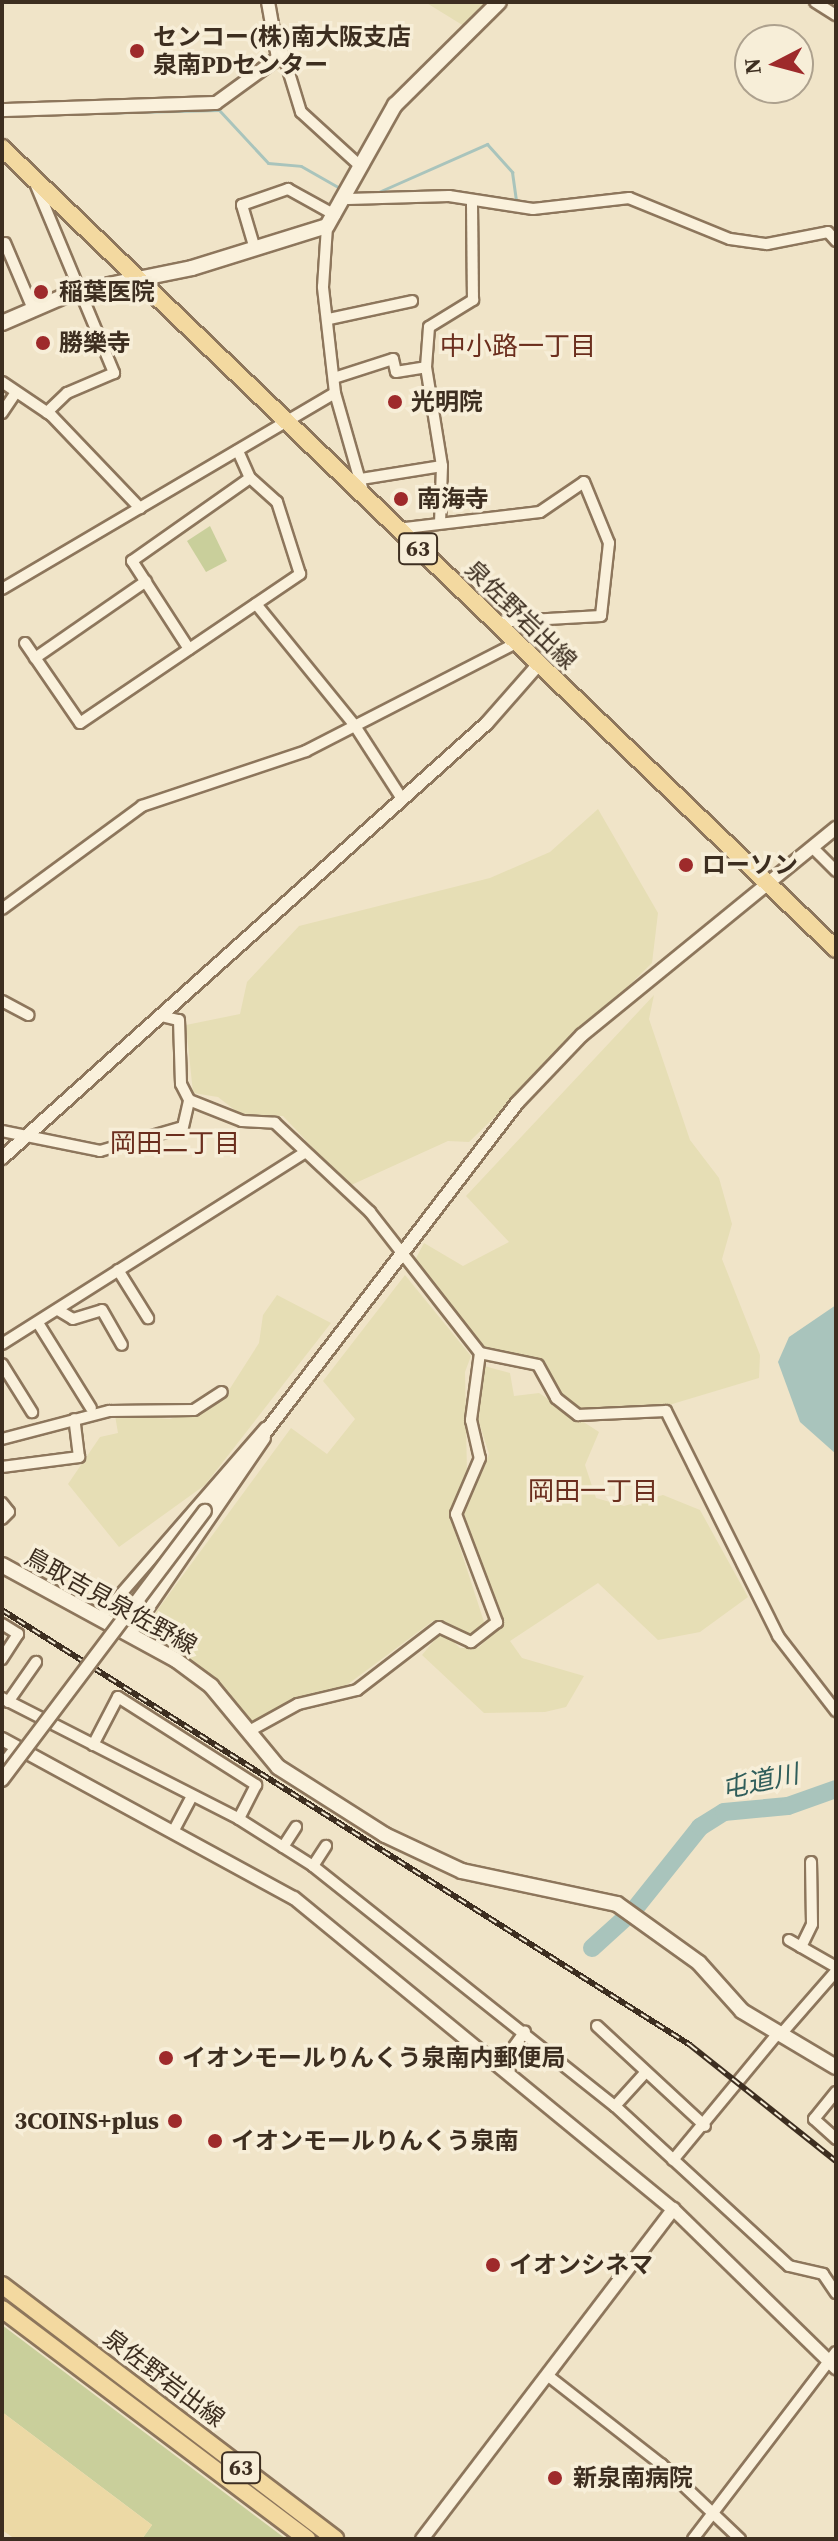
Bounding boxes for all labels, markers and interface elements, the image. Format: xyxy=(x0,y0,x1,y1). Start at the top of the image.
place label: センコー(株)南大阪支店 泉南PDセンター xyxy=(153,23,411,79)
north arrow xyxy=(734,24,814,104)
marker: センコー(株)南大阪支店 泉南PDセンター xyxy=(128,42,146,60)
text: N xyxy=(736,57,768,76)
place label: 稲葉医院 xyxy=(59,278,155,306)
marker: 稲葉医院 xyxy=(30,281,52,303)
place label: 勝樂寺 xyxy=(59,329,131,357)
district label: 中小路一丁目 xyxy=(440,331,596,363)
marker: 勝樂寺 xyxy=(34,334,52,352)
place label: 光明院 xyxy=(411,388,483,416)
marker: 光明院 xyxy=(386,393,404,411)
place label: 南海寺 xyxy=(417,485,489,513)
marker: 南海寺 xyxy=(392,490,410,508)
road number: 63 xyxy=(398,531,438,567)
street label: 泉佐野岩出線 xyxy=(459,555,583,675)
place label: ローソン xyxy=(702,851,798,879)
marker: ローソン xyxy=(677,856,695,874)
district label: 岡田二丁目 xyxy=(110,1128,240,1160)
district label: 岡田一丁目 xyxy=(528,1476,658,1508)
street label: 鳥取吉見泉佐野線 xyxy=(20,1542,202,1660)
water label: 屯道川 xyxy=(719,1759,801,1805)
place label: イオンモールりんくう泉南内郵便局 xyxy=(182,2044,566,2072)
marker: イオンモールりんくう泉南内郵便局 xyxy=(157,2049,175,2067)
place label: 3COINS+plus xyxy=(14,2107,159,2135)
marker: 3COINS+plus xyxy=(166,2112,184,2130)
place label: イオンモールりんくう泉南 xyxy=(231,2127,519,2155)
marker: イオンモールりんくう泉南 xyxy=(206,2132,224,2150)
place label: イオンシネマ xyxy=(509,2251,653,2279)
marker: イオンシネマ xyxy=(484,2256,502,2274)
street label: 泉佐野岩出線 xyxy=(98,2323,230,2433)
road number: 63 xyxy=(221,2450,261,2486)
place label: 新泉南病院 xyxy=(573,2464,693,2492)
marker: 新泉南病院 xyxy=(544,2467,566,2489)

